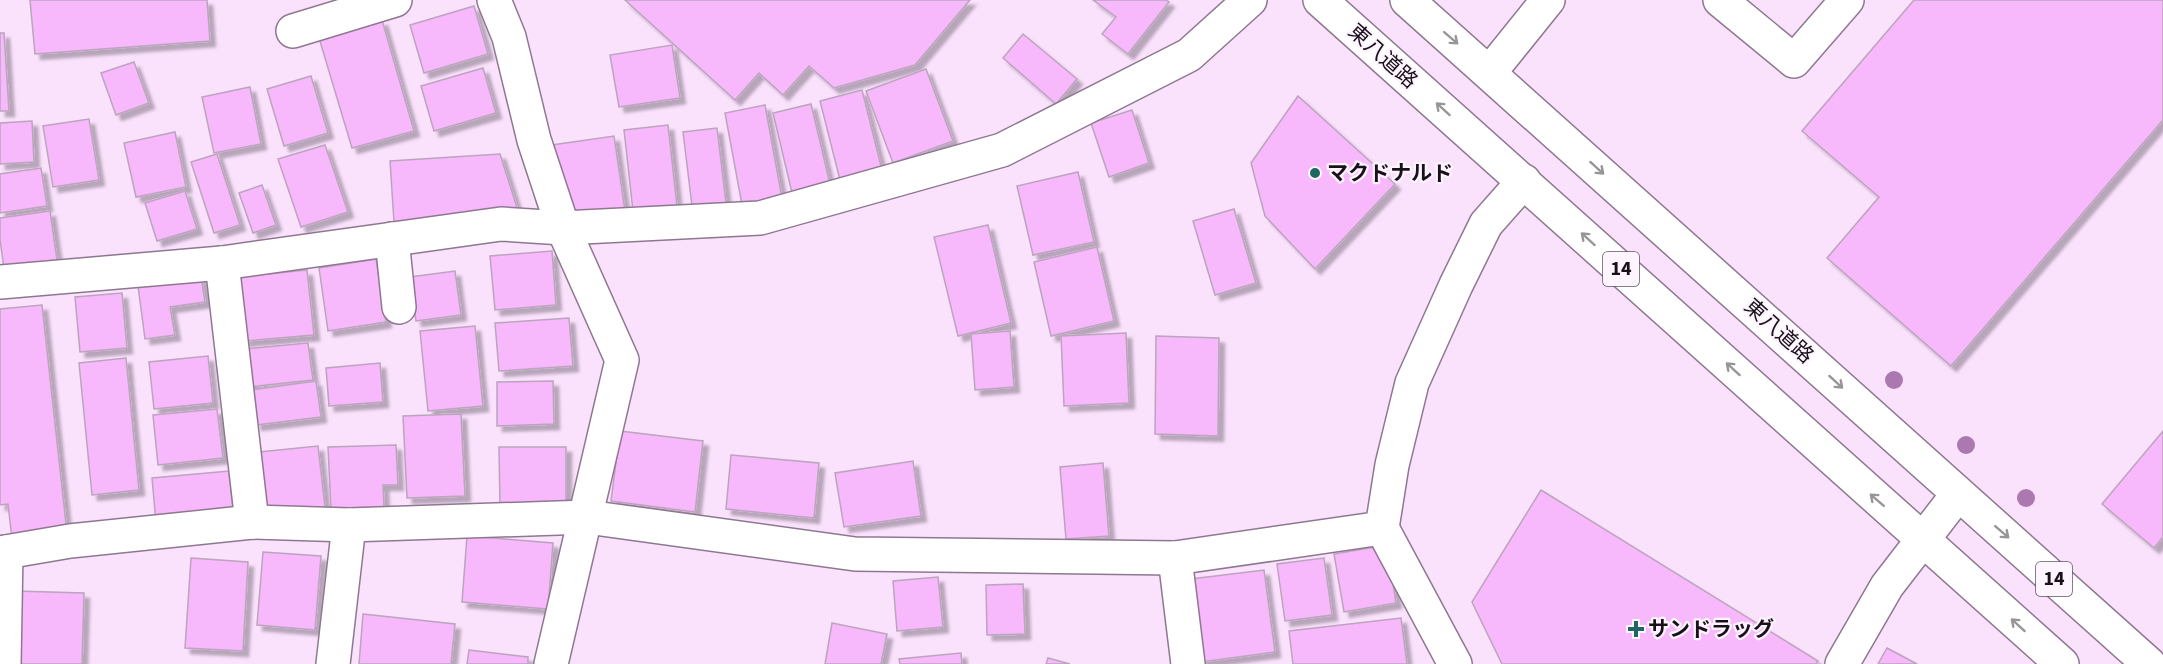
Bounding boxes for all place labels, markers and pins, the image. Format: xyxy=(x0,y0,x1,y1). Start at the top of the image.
place label: マクドナルド xyxy=(1327,158,1453,188)
marker: マクドナルド xyxy=(1308,166,1322,180)
place label: サンドラッグ xyxy=(1648,614,1774,644)
marker: サンドラッグ xyxy=(1629,622,1643,636)

